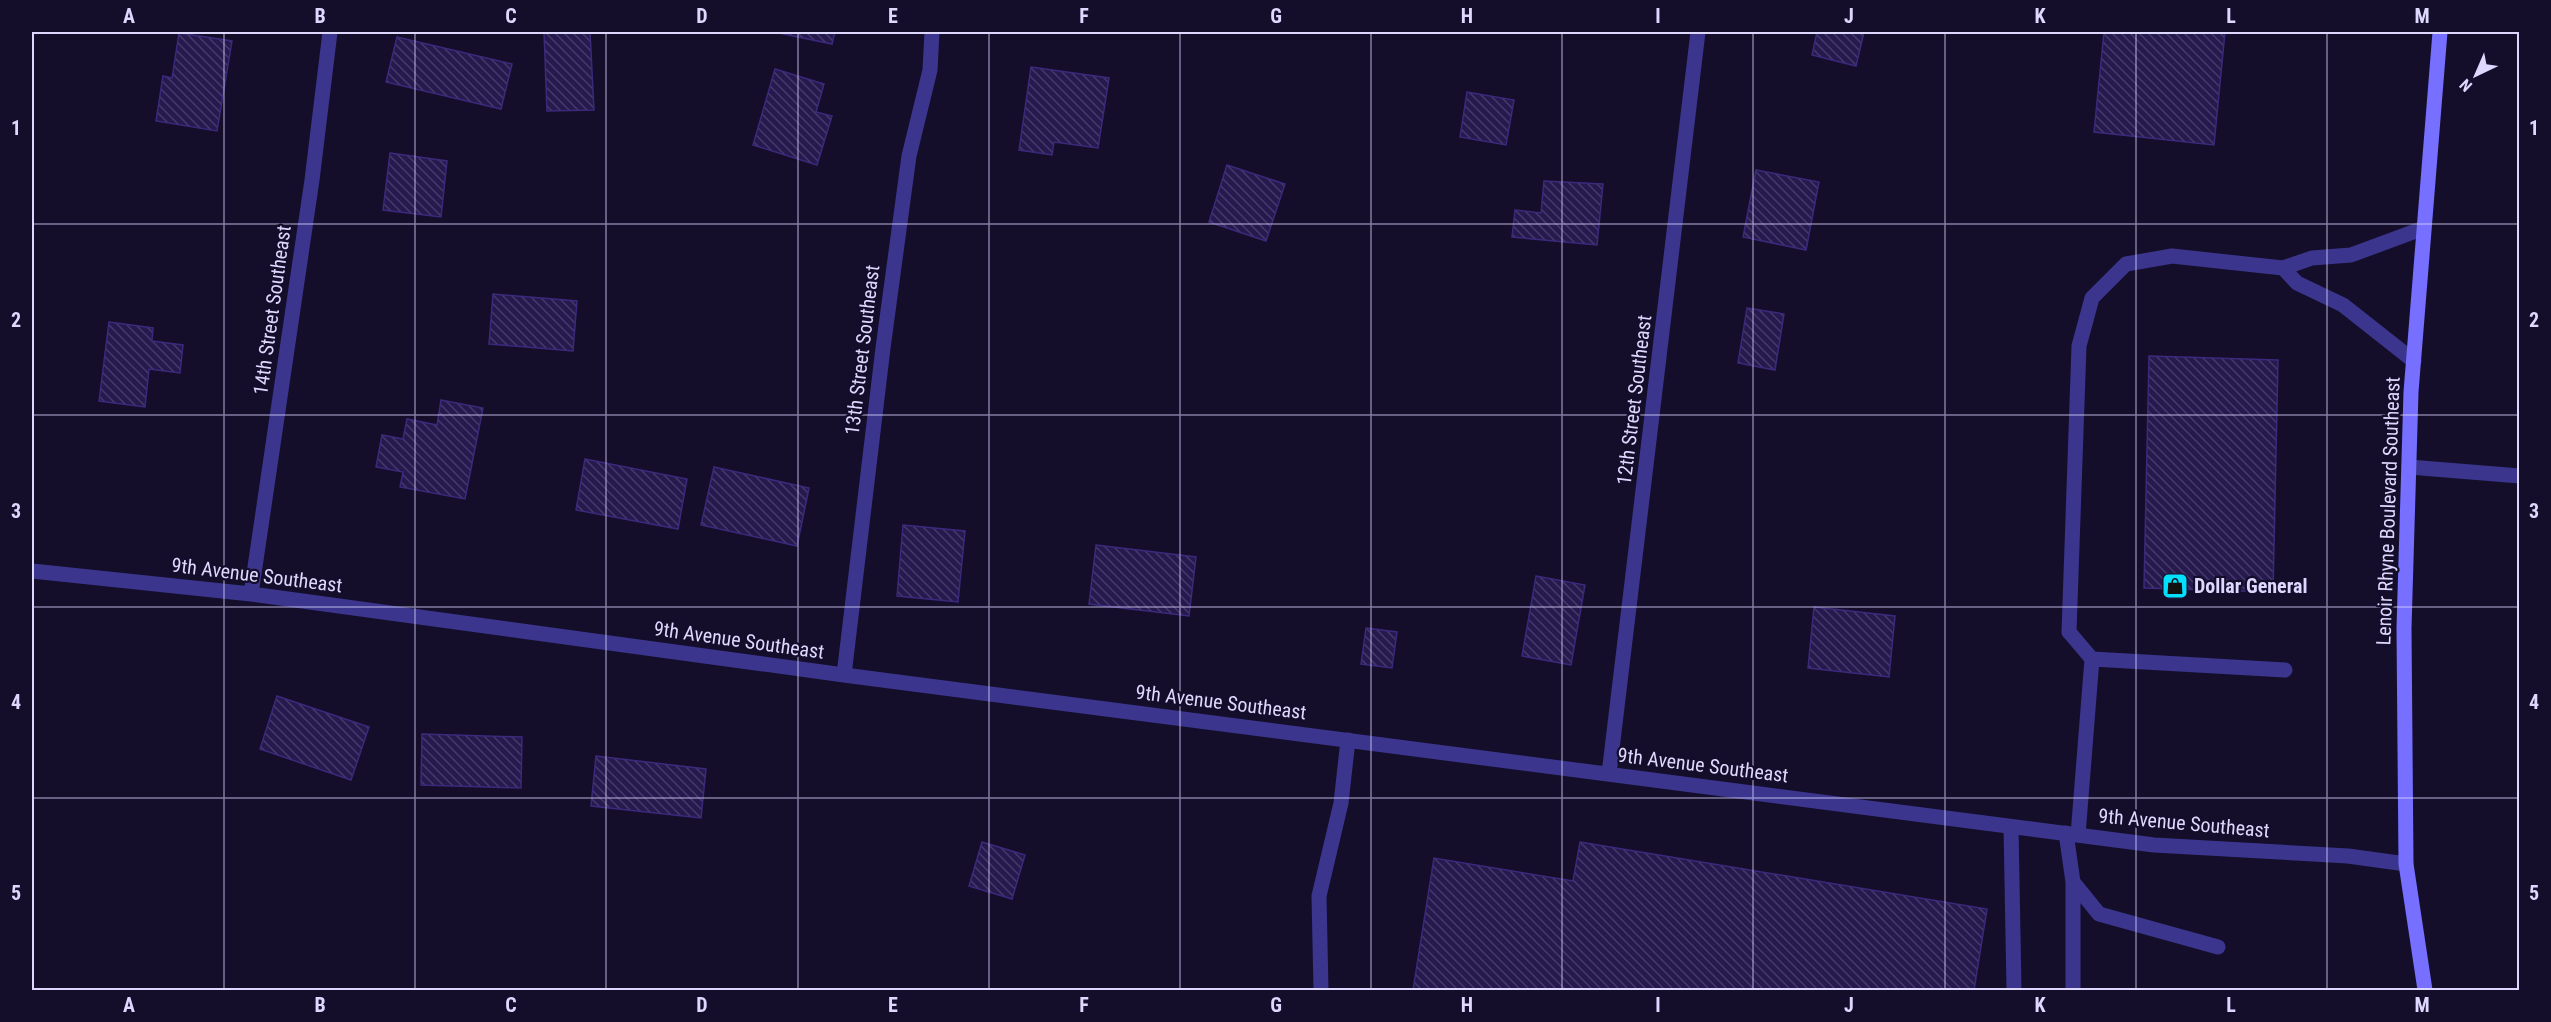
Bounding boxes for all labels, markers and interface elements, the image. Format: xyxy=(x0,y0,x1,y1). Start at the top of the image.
text: A xyxy=(123,4,135,28)
text: B xyxy=(314,4,326,28)
text: C xyxy=(505,4,517,28)
text: D xyxy=(696,4,708,28)
text: E xyxy=(888,4,898,28)
text: F xyxy=(1079,4,1089,28)
text: G xyxy=(1270,4,1282,28)
text: H xyxy=(1461,4,1473,28)
text: I xyxy=(1655,4,1661,28)
text: J xyxy=(1844,4,1854,28)
text: K xyxy=(2034,4,2046,28)
text: L xyxy=(2226,4,2236,28)
text: M xyxy=(2414,4,2430,28)
north arrow xyxy=(2446,45,2506,105)
text: N xyxy=(2456,75,2476,96)
text: 1 xyxy=(11,116,21,140)
text: 1 xyxy=(2529,116,2539,140)
street label: 14th Street Southeast xyxy=(248,224,296,396)
street label: 13th Street Southeast xyxy=(840,264,884,436)
text: 2 xyxy=(11,308,21,332)
text: 2 xyxy=(2529,308,2539,332)
street label: 12th Street Southeast xyxy=(1612,314,1656,486)
street label: Lenoir Rhyne Boulevard Southeast xyxy=(2371,376,2405,646)
text: 3 xyxy=(11,499,21,523)
text: 3 xyxy=(2529,499,2539,523)
street label: 9th Avenue Southeast xyxy=(170,553,344,597)
shop icon: Dollar General xyxy=(2160,571,2190,601)
place label: Dollar General xyxy=(2194,574,2307,598)
street label: 9th Avenue Southeast xyxy=(652,616,826,664)
street label: 9th Avenue Southeast xyxy=(1134,680,1308,724)
text: 4 xyxy=(11,690,21,714)
text: 4 xyxy=(2529,690,2539,714)
street label: 9th Avenue Southeast xyxy=(1616,743,1790,787)
street label: 9th Avenue Southeast xyxy=(2097,804,2271,842)
text: 5 xyxy=(11,881,21,905)
text: 5 xyxy=(2529,881,2539,905)
text: A xyxy=(123,993,135,1017)
text: B xyxy=(314,993,326,1017)
text: C xyxy=(505,993,517,1017)
text: D xyxy=(696,993,708,1017)
text: E xyxy=(888,993,898,1017)
text: F xyxy=(1079,993,1089,1017)
text: G xyxy=(1270,993,1282,1017)
text: H xyxy=(1461,993,1473,1017)
text: I xyxy=(1655,993,1661,1017)
text: J xyxy=(1844,993,1854,1017)
text: K xyxy=(2034,993,2046,1017)
text: L xyxy=(2226,993,2236,1017)
text: M xyxy=(2414,993,2430,1017)

